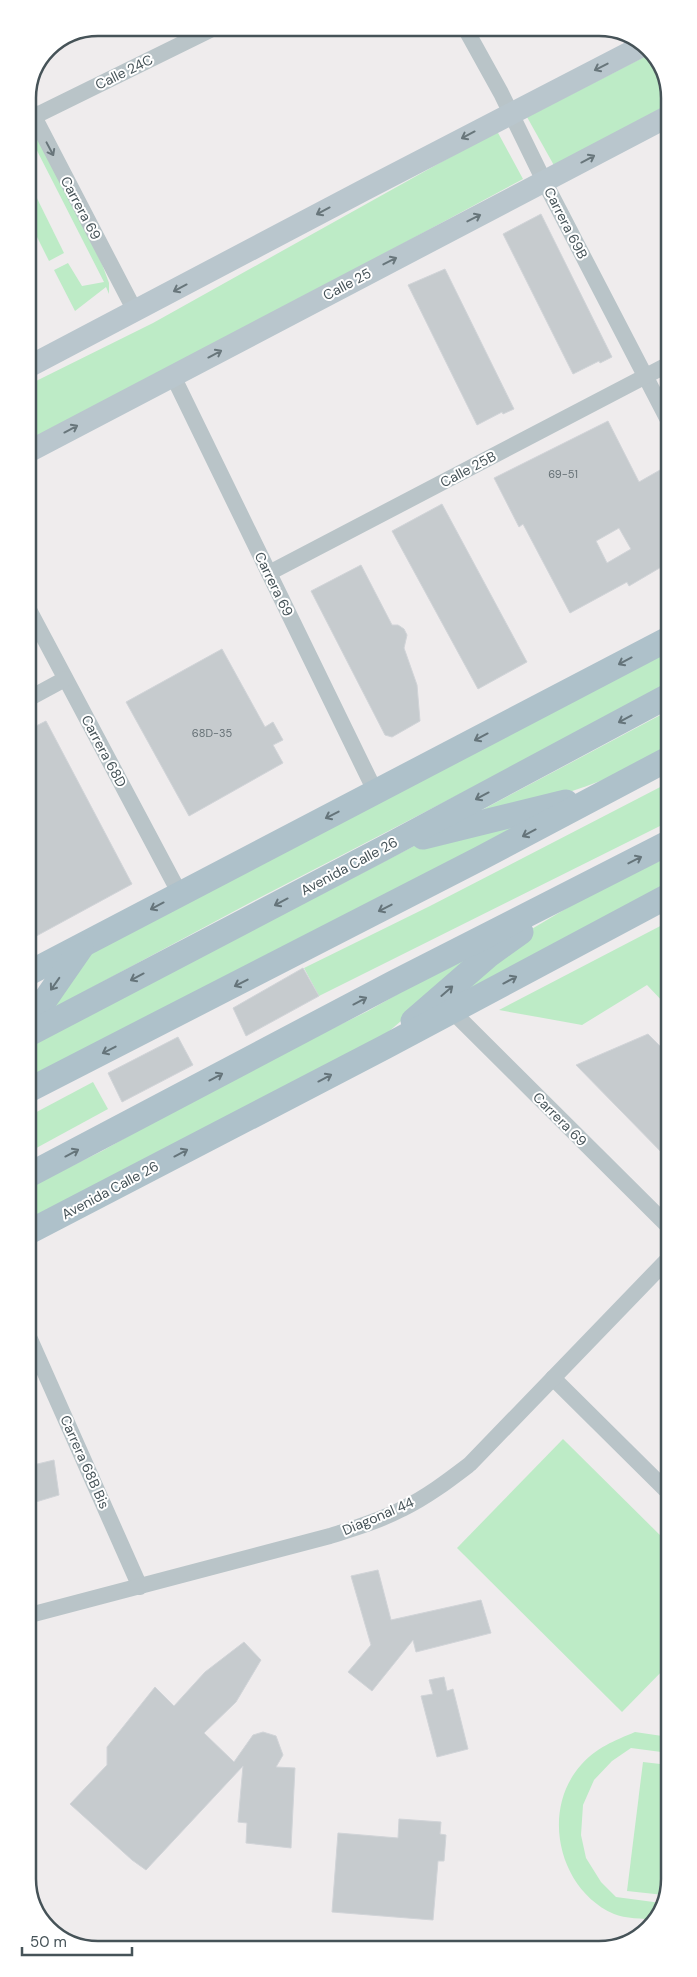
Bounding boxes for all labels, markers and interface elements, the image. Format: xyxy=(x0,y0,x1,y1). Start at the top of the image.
street label: Calle 24C xyxy=(92,50,156,94)
one-way arrow xyxy=(594,63,609,72)
one-way arrow xyxy=(461,131,475,141)
one-way arrow xyxy=(45,141,55,156)
one-way arrow xyxy=(580,154,595,164)
street label: Carrera 69 xyxy=(57,173,105,243)
street label: Carrera 69B xyxy=(540,184,592,262)
one-way arrow xyxy=(316,207,331,216)
one-way arrow xyxy=(466,213,481,223)
one-way arrow xyxy=(382,256,397,265)
street label: Calle 25 xyxy=(320,264,374,304)
one-way arrow xyxy=(172,283,187,293)
one-way arrow xyxy=(207,348,222,358)
one-way arrow xyxy=(64,424,79,434)
street label: Calle 25B xyxy=(437,447,499,491)
house number: 69-51 xyxy=(548,467,578,481)
street label: Carrera 69 xyxy=(251,549,297,619)
one-way arrow xyxy=(618,657,632,667)
street label: Carrera 68D xyxy=(77,712,131,790)
one-way arrow xyxy=(618,715,633,725)
house number: 68D-35 xyxy=(192,726,232,740)
one-way arrow xyxy=(474,733,489,742)
one-way arrow xyxy=(474,791,489,801)
one-way arrow xyxy=(325,810,340,820)
one-way arrow xyxy=(522,829,537,838)
street label: Avenida Calle 26 xyxy=(297,833,401,899)
one-way arrow xyxy=(627,855,642,864)
one-way arrow xyxy=(274,898,289,907)
one-way arrow xyxy=(150,902,165,911)
one-way arrow xyxy=(378,904,393,913)
one-way arrow xyxy=(130,973,145,982)
one-way arrow xyxy=(503,975,518,985)
one-way arrow xyxy=(50,977,60,991)
one-way arrow xyxy=(233,978,248,988)
one-way arrow xyxy=(441,985,454,997)
one-way arrow xyxy=(352,996,367,1006)
one-way arrow xyxy=(101,1045,116,1055)
one-way arrow xyxy=(209,1072,224,1082)
one-way arrow xyxy=(317,1073,332,1082)
street label: Carrera 69 xyxy=(529,1088,591,1150)
one-way arrow xyxy=(65,1148,80,1158)
one-way arrow xyxy=(173,1148,188,1157)
street label: Avenida Calle 26 xyxy=(58,1157,162,1223)
street label: Carrera 68B Bis xyxy=(56,1412,114,1512)
street label: Diagonal 44 xyxy=(340,1493,417,1539)
scale bar xyxy=(22,1924,132,1956)
text: 50 m xyxy=(30,1932,67,1952)

